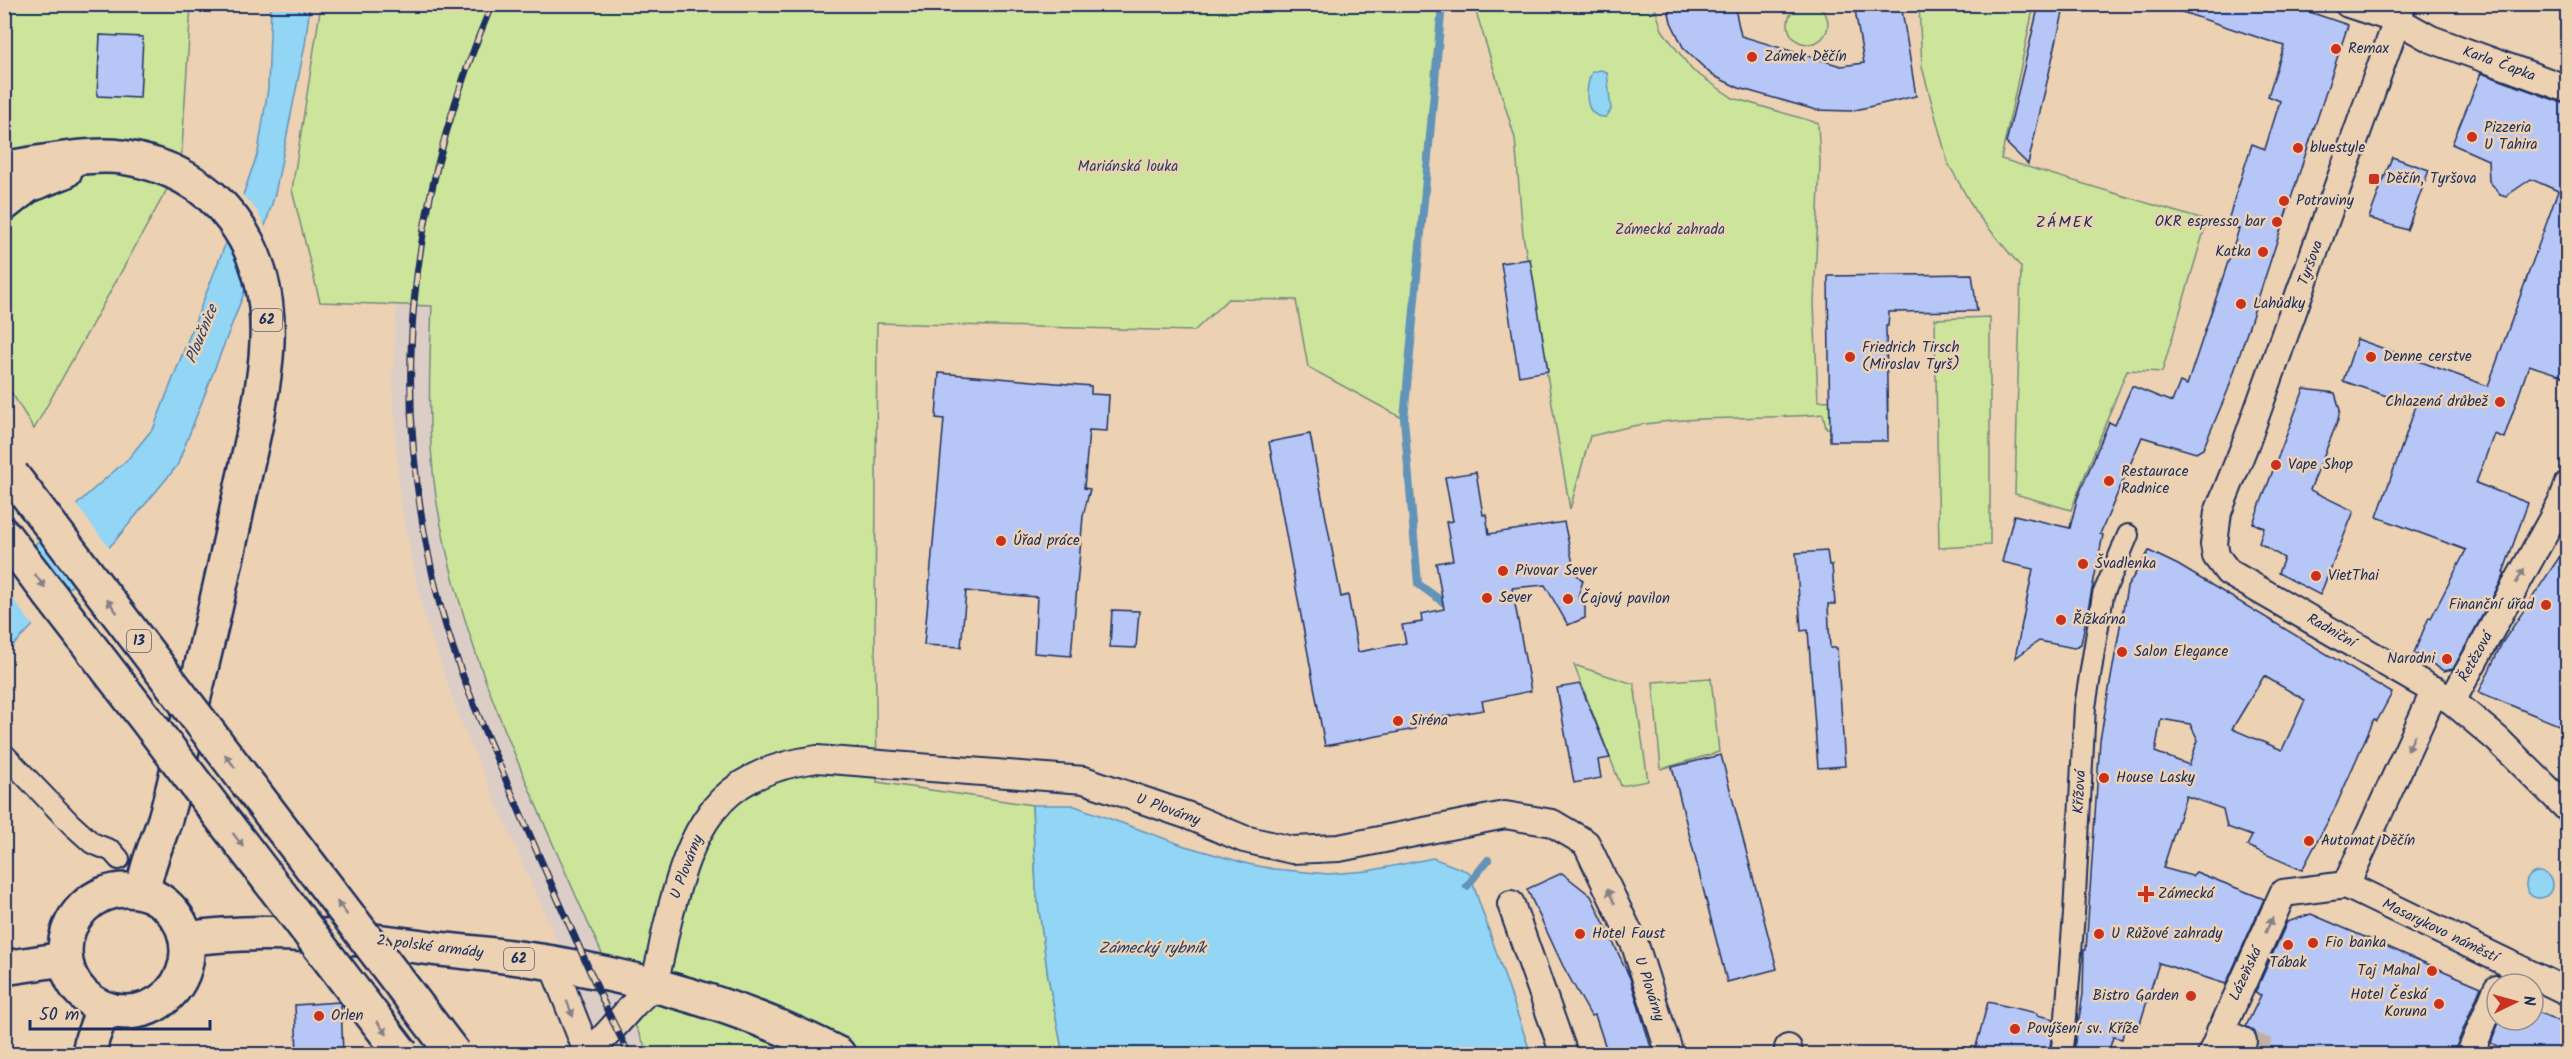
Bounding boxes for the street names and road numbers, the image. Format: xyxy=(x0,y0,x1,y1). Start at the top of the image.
street label: Karla Čapka xyxy=(2459,40,2539,88)
street label: Tyršova xyxy=(2292,237,2330,289)
road number: 62 xyxy=(252,309,282,331)
street label: Radniční xyxy=(2302,607,2362,656)
street label: Řetězová xyxy=(2452,626,2501,687)
road number: 13 xyxy=(127,630,151,652)
street label: Křížová xyxy=(2067,768,2093,815)
street label: U Plovárny xyxy=(1132,787,1204,833)
street label: U Plovárny xyxy=(664,831,711,903)
street label: Masarykovo náměstí xyxy=(2378,892,2504,971)
street label: 2. polské armády xyxy=(375,929,486,966)
street label: Lázeňská xyxy=(2223,941,2270,1005)
road number: 62 xyxy=(504,948,534,970)
street label: U Plovárny xyxy=(1627,953,1671,1025)

